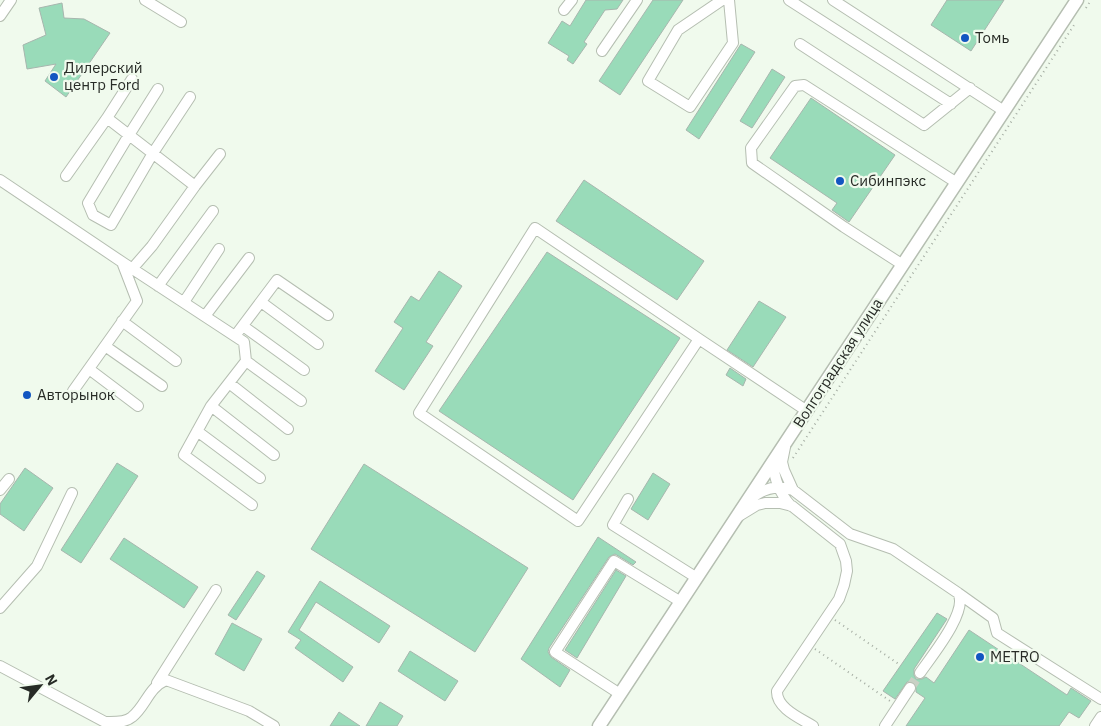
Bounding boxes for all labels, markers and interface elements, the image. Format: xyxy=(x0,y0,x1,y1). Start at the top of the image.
place label: Томь xyxy=(975,28,1009,47)
marker: Томь xyxy=(959,32,971,44)
place label: Дилерский центр Ford xyxy=(64,58,143,94)
marker: Дилерский центр Ford xyxy=(48,71,60,83)
place label: Сибинпэкс xyxy=(850,171,927,190)
marker: Сибинпэкс xyxy=(834,175,846,187)
street label: Волгоградская улица xyxy=(789,294,887,431)
place label: Авторынок xyxy=(37,385,115,404)
marker: Авторынок xyxy=(21,389,33,401)
place label: METRO xyxy=(990,647,1040,666)
marker: METRO xyxy=(974,651,986,663)
north arrow xyxy=(15,661,65,711)
text: N xyxy=(41,671,62,688)

